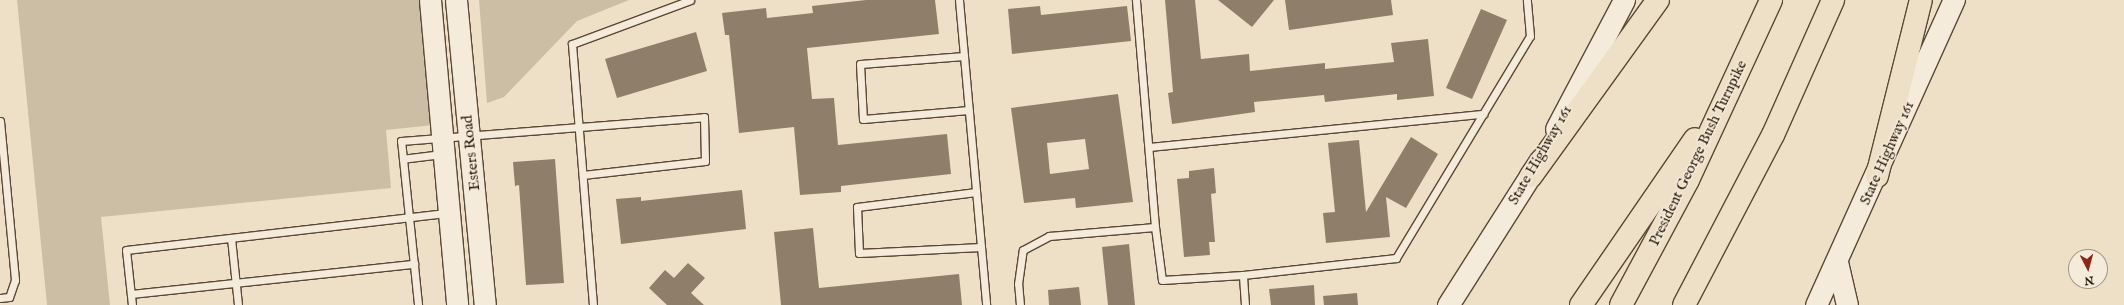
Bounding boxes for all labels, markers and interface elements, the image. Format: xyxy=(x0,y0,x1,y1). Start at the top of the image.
street label: President George Bush Turnpike xyxy=(1645,57,1751,249)
street label: State Highway 161 xyxy=(1856,98,1918,208)
street label: State Highway 161 xyxy=(1504,102,1576,208)
street label: Esters Road xyxy=(458,114,484,192)
north arrow xyxy=(2068,249,2108,289)
text: N xyxy=(2084,272,2095,287)

